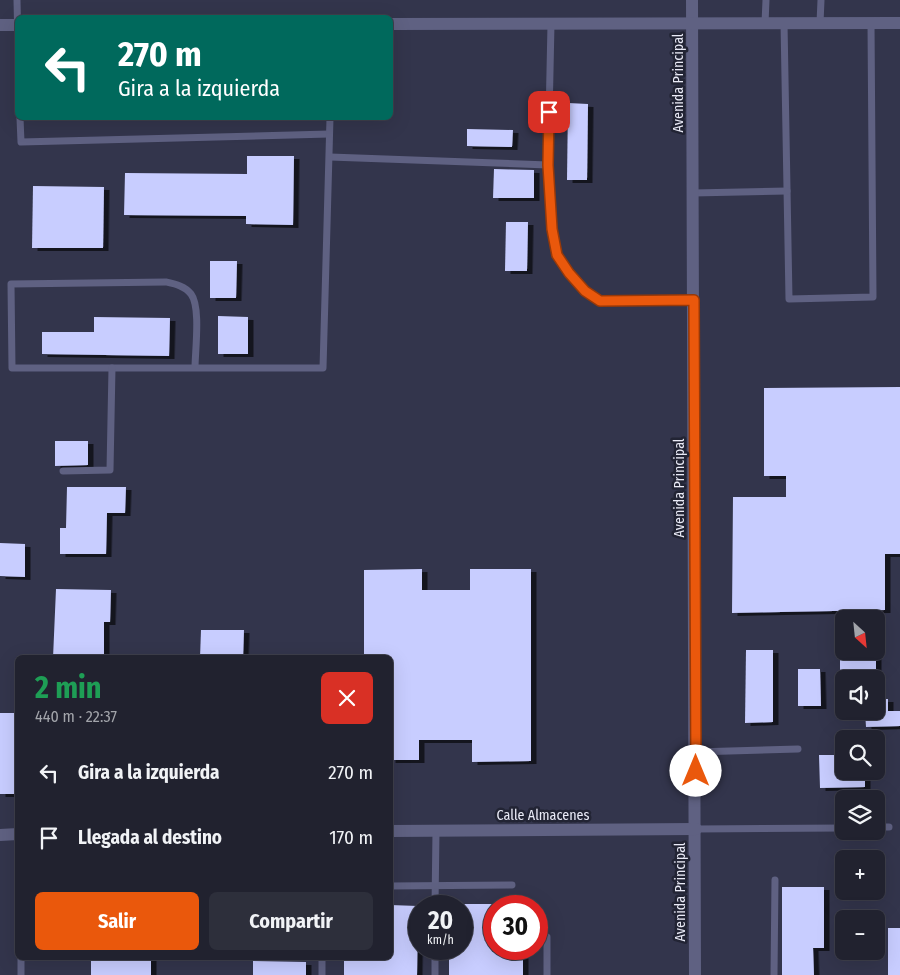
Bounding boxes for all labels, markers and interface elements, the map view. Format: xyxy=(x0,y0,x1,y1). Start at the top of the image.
text: 270 m xyxy=(118,33,202,75)
street label: Avenida Principal xyxy=(670,33,687,133)
icon: left xyxy=(35,35,100,100)
text: Gira a la izquierda xyxy=(118,75,280,102)
pin xyxy=(528,91,570,133)
icon: arrive xyxy=(535,98,563,126)
street label: Avenida Principal xyxy=(671,438,688,538)
north arrow xyxy=(835,610,885,660)
map controls xyxy=(835,610,885,960)
text: 2 min xyxy=(35,670,102,706)
button: sound xyxy=(835,670,885,720)
button: close xyxy=(321,672,373,724)
text: 440 m · 22:37 xyxy=(35,707,117,726)
button: search xyxy=(835,730,885,780)
position arrow xyxy=(669,744,721,796)
icon: left xyxy=(35,759,63,787)
text: Gira a la izquierda xyxy=(78,761,220,784)
text: 270 m xyxy=(328,761,373,784)
button: layers xyxy=(835,790,885,840)
street label: Calle Almacenes xyxy=(497,807,589,824)
icon: arrive xyxy=(35,824,63,852)
text: Llegada al destino xyxy=(78,826,222,849)
text: 170 m xyxy=(329,826,373,849)
street label: Avenida Principal xyxy=(672,842,689,942)
button: + xyxy=(835,850,885,900)
button: Salir xyxy=(35,892,199,950)
button: Compartir xyxy=(209,892,373,950)
speed limit sign: 30 xyxy=(483,895,548,960)
text: 20 xyxy=(428,906,453,936)
button: − xyxy=(835,910,885,960)
text: km/h xyxy=(427,933,454,947)

